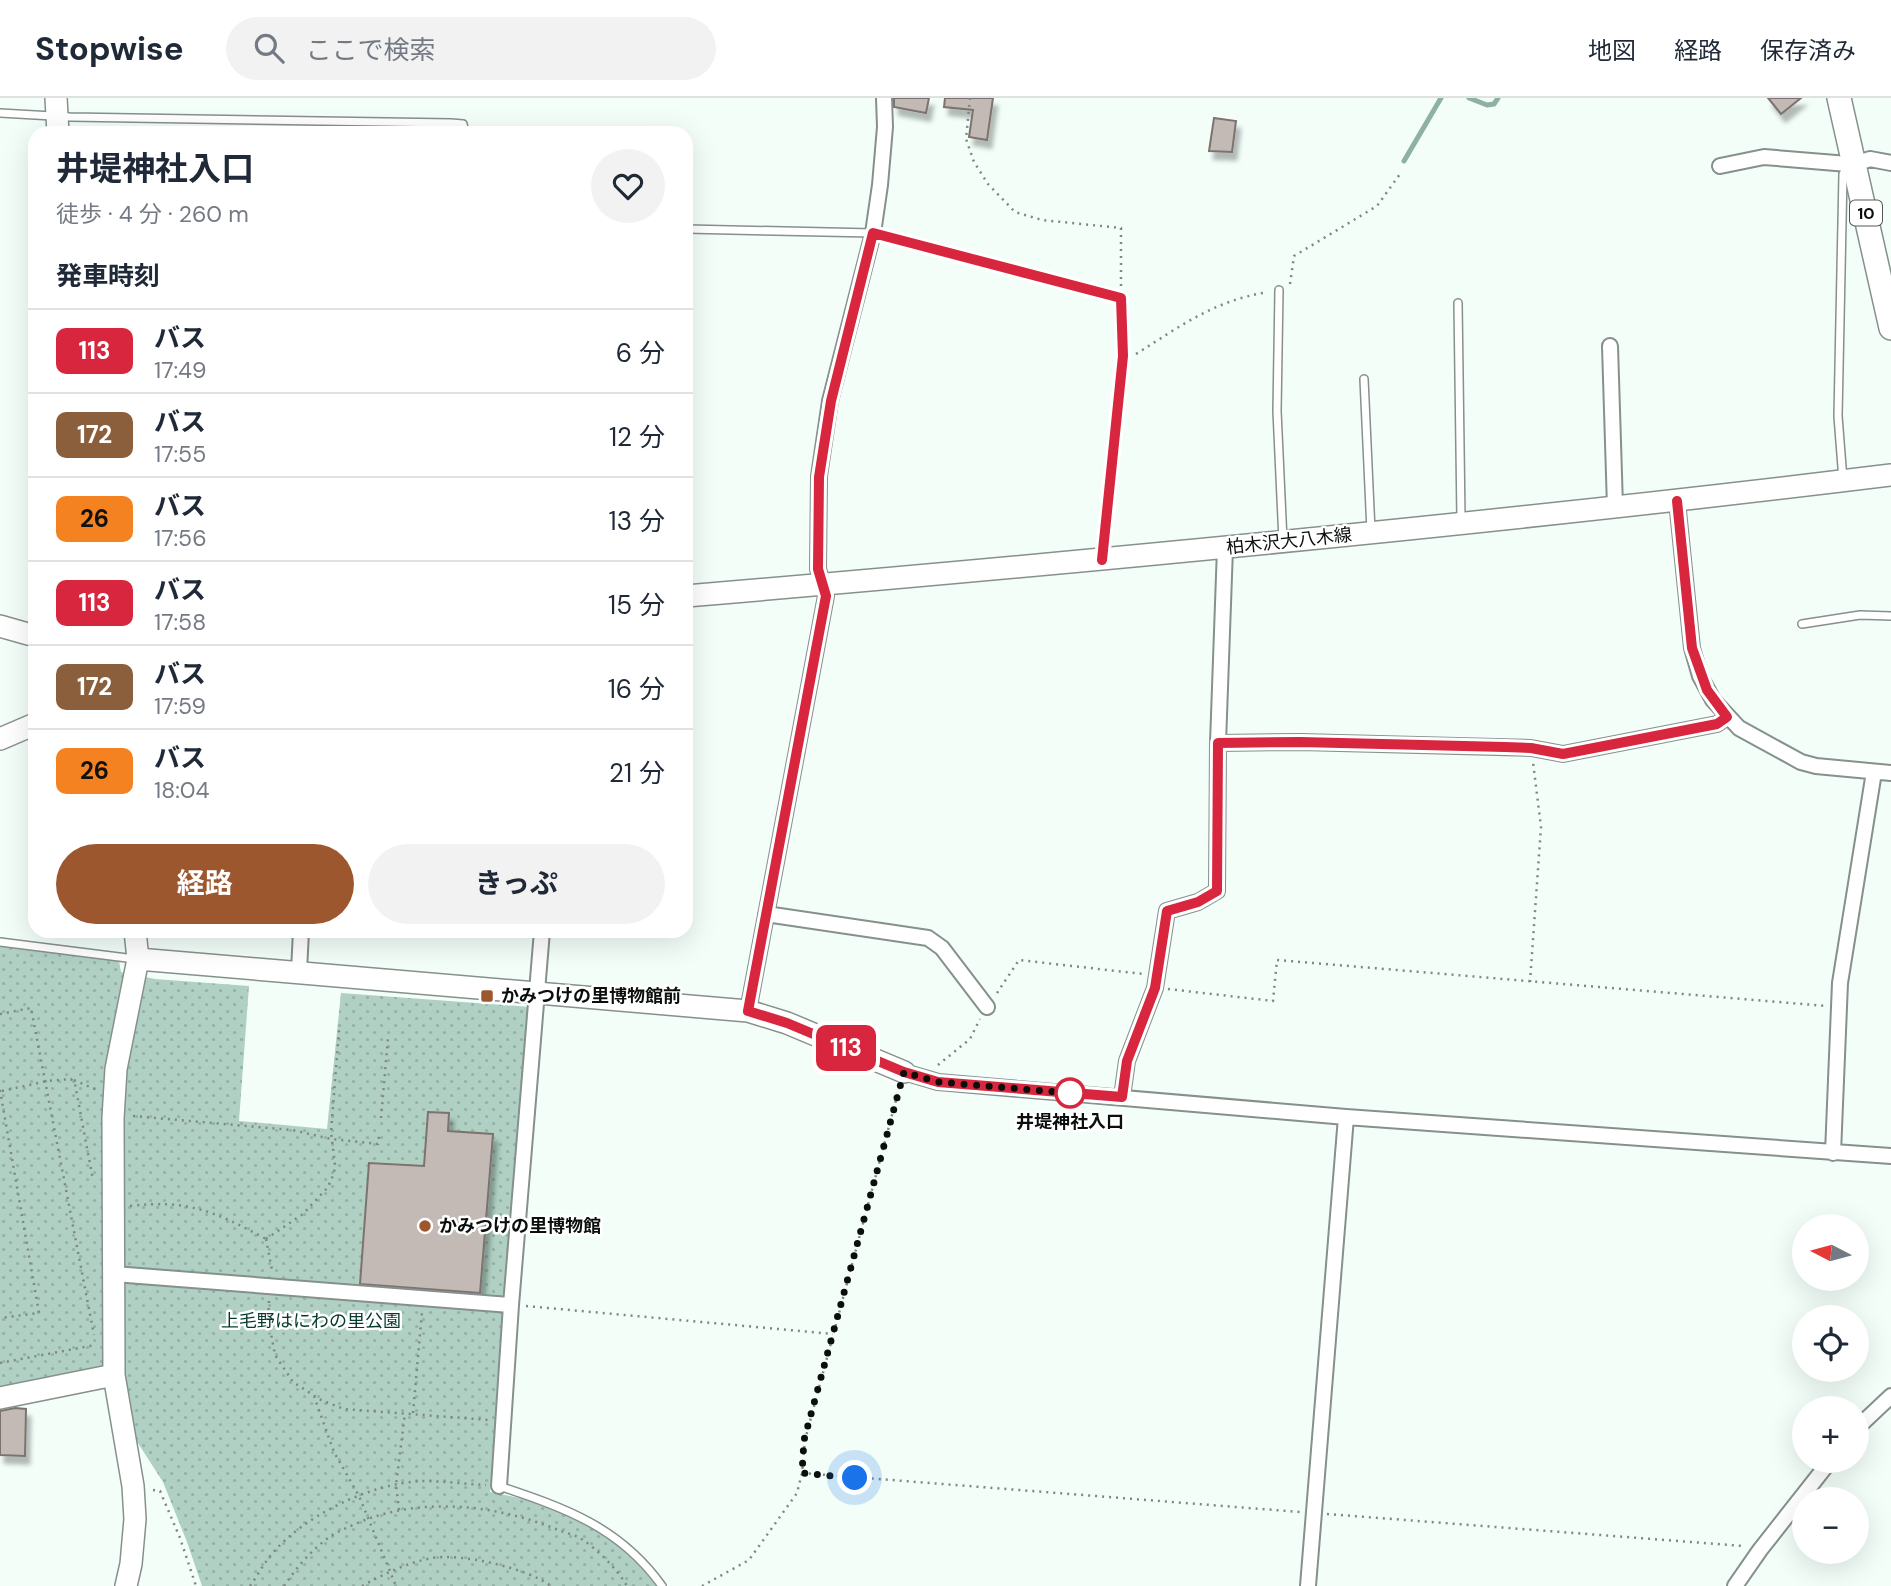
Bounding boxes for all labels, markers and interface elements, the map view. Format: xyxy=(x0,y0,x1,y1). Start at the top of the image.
search box xyxy=(226,17,716,80)
text: Stopwise xyxy=(35,27,184,70)
icon: search xyxy=(250,29,288,67)
text: ここで検索 xyxy=(306,33,436,67)
text: 地図 xyxy=(1588,35,1636,66)
text: 経路 xyxy=(1674,35,1722,66)
text: 保存済み xyxy=(1760,35,1856,66)
text: 井堤神社入口 xyxy=(56,147,254,190)
button: heart xyxy=(591,149,665,223)
text: 徒歩 · 4 分 · 260 m xyxy=(56,199,249,229)
road number: 10 xyxy=(1850,200,1882,225)
text: 発車時刻 xyxy=(56,259,160,293)
text: バス xyxy=(154,321,206,355)
text: 113 xyxy=(79,335,110,366)
text: 6 分 xyxy=(616,336,665,370)
text: 17:49 xyxy=(154,355,207,385)
text: バス xyxy=(154,405,206,439)
text: 172 xyxy=(77,419,112,450)
text: 12 分 xyxy=(609,420,665,454)
text: 17:55 xyxy=(154,439,206,469)
text: バス xyxy=(154,489,206,523)
text: 26 xyxy=(80,503,109,534)
text: 13 分 xyxy=(609,504,665,538)
street label: 柏木沢大八木線 xyxy=(1225,522,1353,560)
text: 17:56 xyxy=(154,523,207,553)
text: バス xyxy=(154,573,206,607)
text: 113 xyxy=(79,587,110,618)
text: 15 分 xyxy=(608,588,665,622)
text: 17:58 xyxy=(154,607,206,637)
text: バス xyxy=(154,657,206,691)
text: 172 xyxy=(77,671,112,702)
text: 16 分 xyxy=(608,672,665,706)
text: 17:59 xyxy=(154,691,206,721)
text: バス xyxy=(154,741,206,775)
text: 26 xyxy=(80,755,109,786)
text: 21 分 xyxy=(609,756,665,790)
text: 18:04 xyxy=(154,775,210,805)
button: 経路 xyxy=(56,844,354,924)
button: きっぷ xyxy=(368,844,665,924)
place label: かみつけの里博物館前 xyxy=(501,984,681,1008)
marker: かみつけの里博物館前 xyxy=(479,988,495,1004)
line badge: 113 xyxy=(806,1025,886,1071)
text: 113 xyxy=(830,1032,862,1063)
marker: 井堤神社入口 xyxy=(1055,1078,1085,1108)
place label: 井堤神社入口 xyxy=(1016,1110,1124,1134)
place label: かみつけの里博物館 xyxy=(439,1214,601,1238)
north arrow xyxy=(1792,1214,1869,1292)
map controls xyxy=(1792,1214,1869,1564)
marker: かみつけの里博物館 xyxy=(417,1218,433,1234)
button: locate xyxy=(1792,1305,1869,1382)
park label: 上毛野はにわの里公園 xyxy=(221,1309,401,1333)
button: + xyxy=(1792,1396,1869,1473)
your location xyxy=(837,1460,872,1495)
button: − xyxy=(1792,1487,1869,1564)

